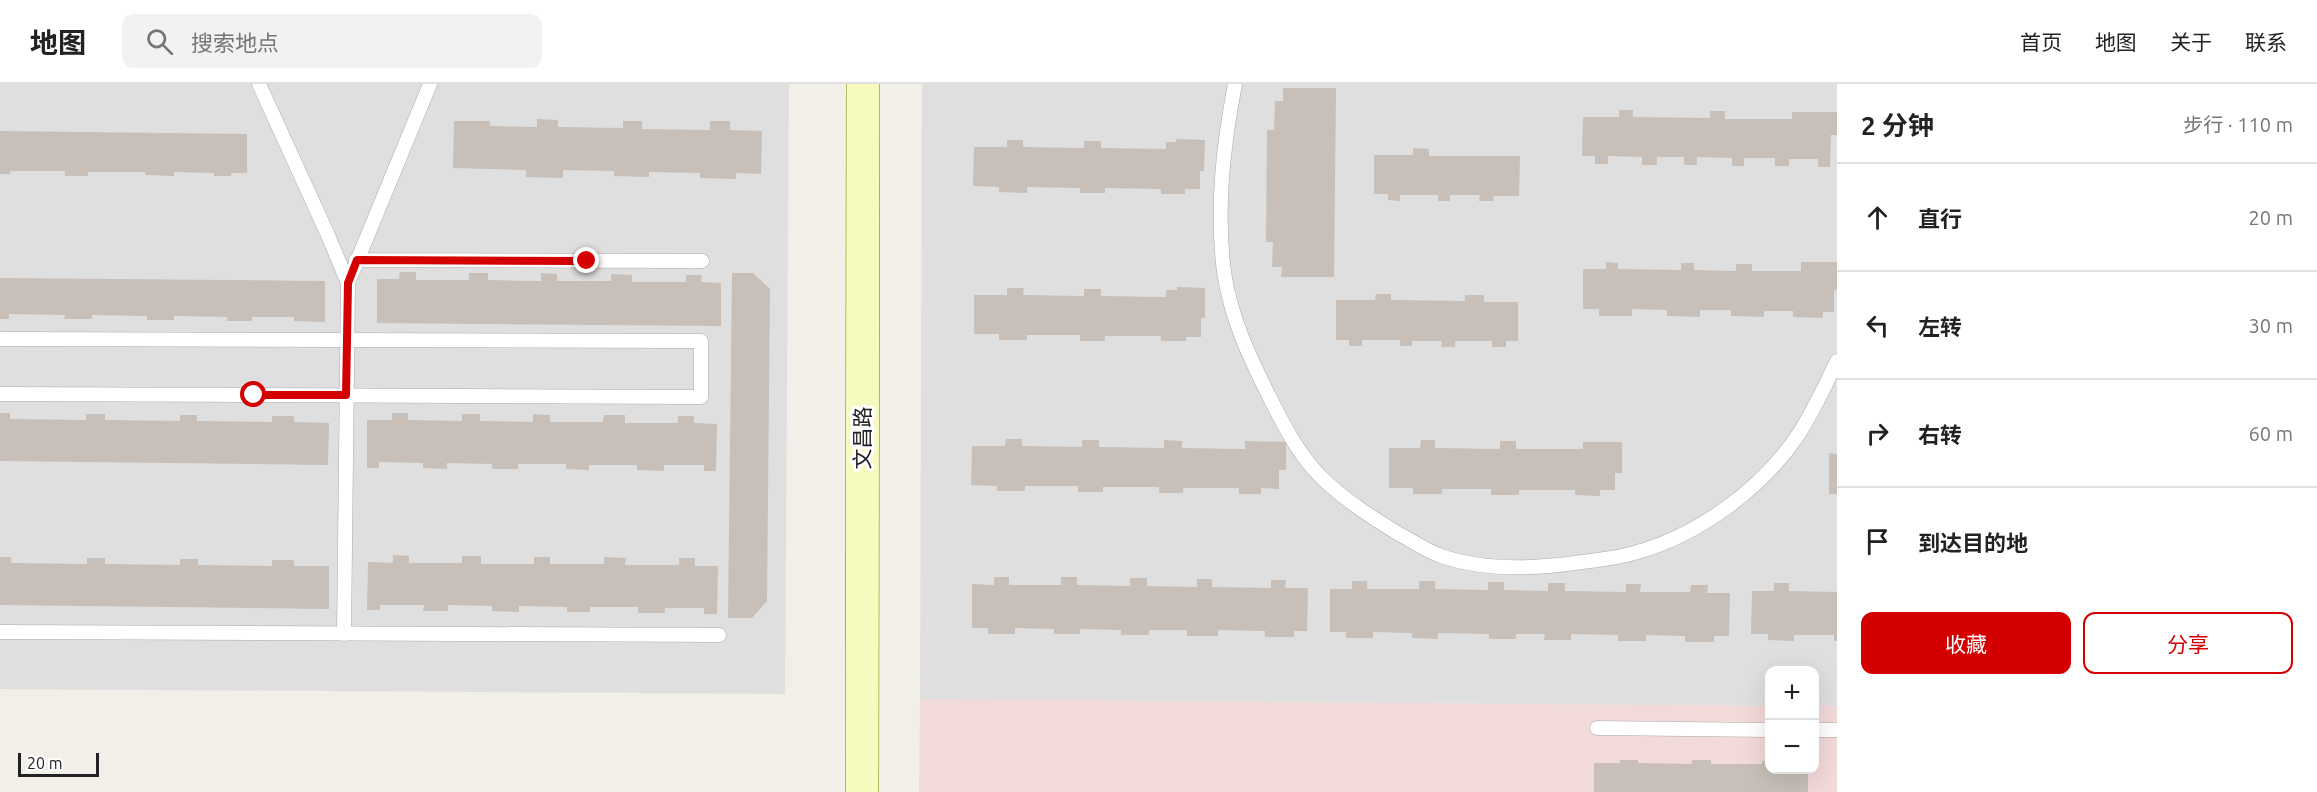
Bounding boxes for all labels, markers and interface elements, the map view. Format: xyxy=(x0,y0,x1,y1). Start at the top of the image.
search box xyxy=(122,14,542,68)
icon: search xyxy=(143,25,176,58)
text: 地图 xyxy=(30,27,86,58)
text: 搜索地点 xyxy=(191,30,279,55)
text: 首页 xyxy=(2020,30,2062,54)
text: 地图 xyxy=(2095,30,2137,54)
text: 关于 xyxy=(2170,30,2212,54)
text: 联系 xyxy=(2245,30,2287,54)
text: 2 分钟 xyxy=(1861,111,1934,140)
text: 步行 · 110 m xyxy=(2183,113,2293,136)
icon: ahead xyxy=(1861,201,1894,234)
text: 直行 xyxy=(1918,206,1962,231)
text: 20 m xyxy=(2249,206,2293,229)
route end xyxy=(573,247,599,273)
icon: left xyxy=(1861,309,1894,342)
text: 左转 xyxy=(1918,314,1962,339)
text: 30 m xyxy=(2249,314,2293,337)
route start xyxy=(240,381,266,407)
street label: 文昌路 xyxy=(850,407,874,470)
icon: right xyxy=(1861,417,1894,450)
text: 右转 xyxy=(1918,422,1962,447)
text: 60 m xyxy=(2249,422,2293,445)
icon: arrive xyxy=(1861,525,1894,558)
text: 到达目的地 xyxy=(1918,530,2028,555)
button: 收藏 xyxy=(1861,612,2071,674)
button: 分享 xyxy=(2083,612,2293,674)
map controls xyxy=(1765,666,1819,774)
button: + xyxy=(1765,666,1819,720)
button: − xyxy=(1765,720,1819,774)
scale bar xyxy=(18,750,99,778)
text: 20 m xyxy=(27,754,63,772)

